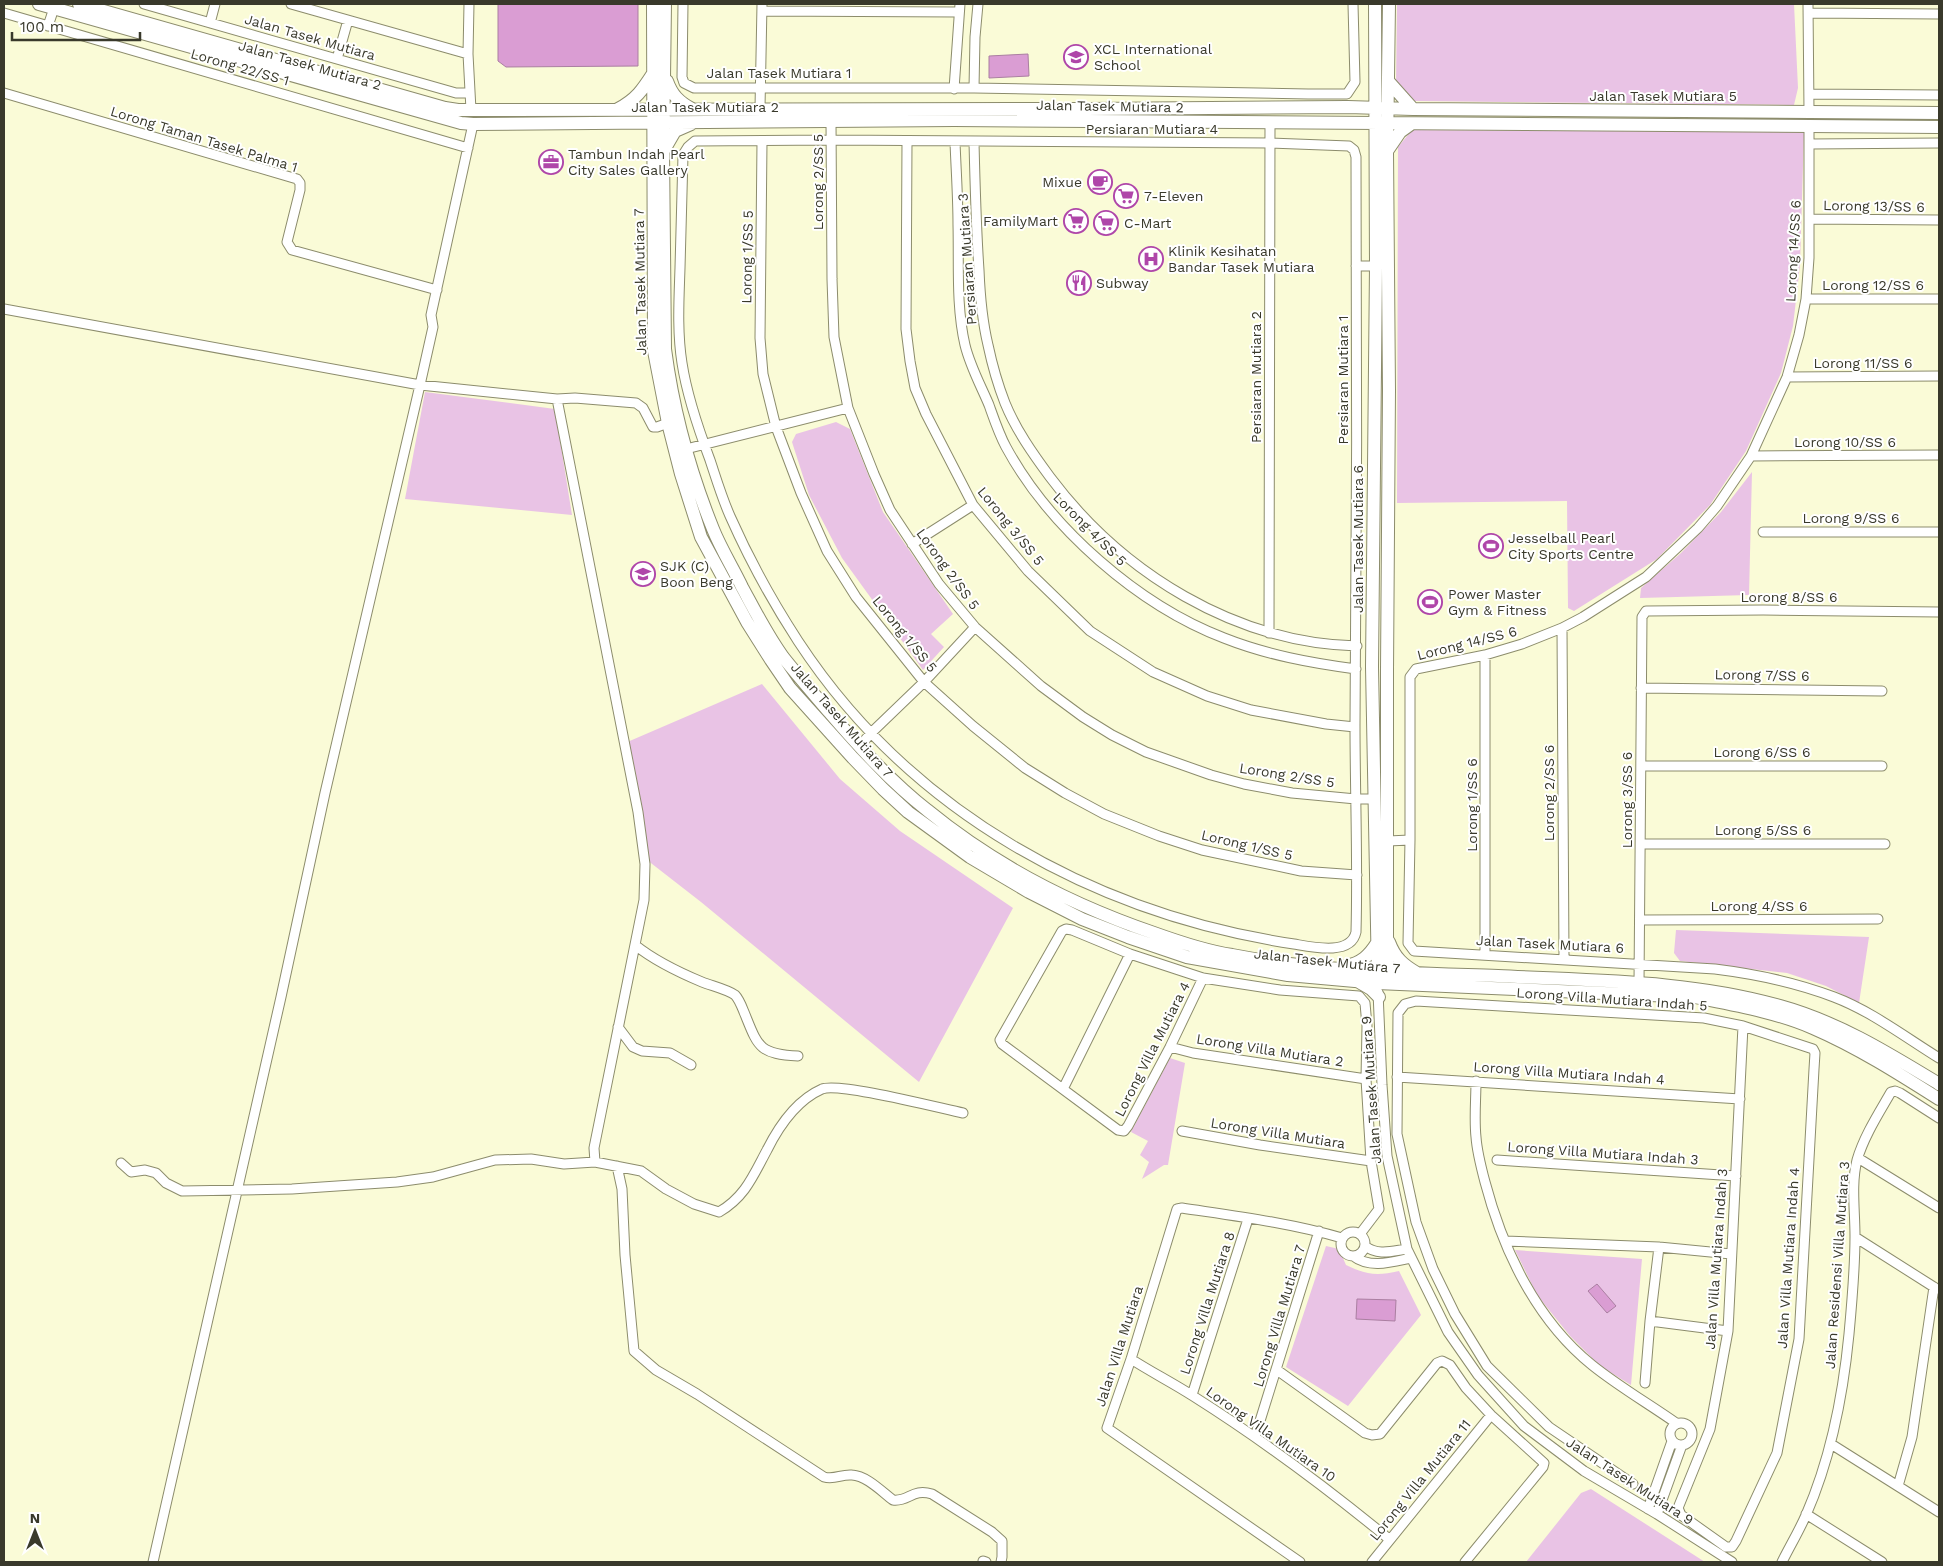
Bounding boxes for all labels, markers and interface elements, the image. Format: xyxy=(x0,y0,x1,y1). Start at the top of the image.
scale bar xyxy=(12,10,140,42)
street label: Jalan Tasek Mutiara xyxy=(243,11,377,63)
text: 100 m xyxy=(20,18,64,36)
street label: Jalan Tasek Mutiara 2 xyxy=(237,37,383,93)
place label: XCL International School xyxy=(1094,41,1213,73)
school or university icon: XCL International School xyxy=(1063,44,1089,70)
street label: Lorong 22/SS 1 xyxy=(189,45,291,89)
street label: Jalan Tasek Mutiara 1 xyxy=(707,65,851,81)
street label: Jalan Tasek Mutiara 5 xyxy=(1589,88,1737,104)
street label: Jalan Tasek Mutiara 2 xyxy=(1036,97,1184,115)
street label: Jalan Tasek Mutiara 2 xyxy=(631,99,779,115)
street label: Lorong Taman Tasek Palma 1 xyxy=(109,103,299,175)
street label: Persiaran Mutiara 4 xyxy=(1086,121,1218,137)
street label: Lorong 2/SS 5 xyxy=(810,134,826,230)
place label: Tambun Indah Pearl City Sales Gallery xyxy=(568,146,705,178)
office icon: Tambun Indah Pearl City Sales Gallery xyxy=(538,149,564,175)
cafe icon: Mixue xyxy=(1087,169,1113,195)
place label: Mixue xyxy=(1042,174,1082,190)
supermarket icon: 7-Eleven xyxy=(1113,183,1139,209)
place label: 7-Eleven xyxy=(1144,188,1203,204)
street label: Persiaran Mutiara 3 xyxy=(954,193,980,325)
street label: Lorong 13/SS 6 xyxy=(1823,197,1925,215)
street label: Lorong 14/SS 6 xyxy=(1782,200,1804,302)
street label: Jalan Tasek Mutiara 7 xyxy=(631,208,649,356)
supermarket icon: FamilyMart xyxy=(1063,208,1089,234)
street label: Lorong 1/SS 5 xyxy=(738,210,756,304)
supermarket icon: C-Mart xyxy=(1093,210,1119,236)
place label: FamilyMart xyxy=(983,213,1058,229)
place label: C-Mart xyxy=(1124,215,1172,231)
place label: Klinik Kesihatan Bandar Tasek Mutiara xyxy=(1168,243,1315,275)
hospital icon: Klinik Kesihatan Bandar Tasek Mutiara xyxy=(1138,246,1164,272)
restaurant icon: Subway xyxy=(1066,270,1092,296)
place label: Subway xyxy=(1096,275,1149,291)
street label: Lorong 12/SS 6 xyxy=(1822,277,1924,293)
street label: Persiaran Mutiara 2 xyxy=(1248,311,1264,443)
street label: Persiaran Mutiara 1 xyxy=(1335,316,1351,444)
street label: Lorong 11/SS 6 xyxy=(1813,355,1913,371)
street label: Lorong 10/SS 6 xyxy=(1794,434,1896,450)
street label: Jalan Tasek Mutiara 6 xyxy=(1350,465,1366,613)
street label: Lorong 3/SS 5 xyxy=(974,484,1048,568)
street label: Lorong 4/SS 5 xyxy=(1050,489,1130,569)
street label: Lorong 9/SS 6 xyxy=(1803,510,1899,526)
street label: Lorong 2/SS 5 xyxy=(913,525,983,613)
place label: Jesselball Pearl City Sports Centre xyxy=(1508,530,1634,562)
sports icon: Jesselball Pearl City Sports Centre xyxy=(1478,533,1504,559)
place label: SJK (C) Boon Beng xyxy=(660,558,733,590)
school or university icon: SJK (C) Boon Beng xyxy=(630,561,656,587)
place label: Power Master Gym & Fitness xyxy=(1448,586,1547,618)
sports icon: Power Master Gym & Fitness xyxy=(1417,589,1443,615)
street label: Lorong 8/SS 6 xyxy=(1740,589,1838,605)
street label: Lorong 1/SS 5 xyxy=(869,593,941,675)
street label: Lorong 14/SS 6 xyxy=(1415,623,1519,663)
street label: Jalan Tasek Mutiara 7 xyxy=(788,659,896,781)
street label: Lorong 7/SS 6 xyxy=(1714,666,1810,684)
street label: Lorong 6/SS 6 xyxy=(1713,744,1811,760)
street label: Lorong 2/SS 6 xyxy=(1541,745,1557,841)
street label: Lorong 3/SS 6 xyxy=(1619,752,1635,848)
street label: Lorong 1/SS 6 xyxy=(1464,758,1480,852)
street label: Lorong 2/SS 5 xyxy=(1238,760,1336,790)
street label: Lorong 5/SS 6 xyxy=(1715,822,1811,838)
street label: Lorong 1/SS 5 xyxy=(1200,827,1294,863)
street label: Lorong 4/SS 6 xyxy=(1710,898,1808,914)
street label: Jalan Tasek Mutiara 6 xyxy=(1476,932,1624,956)
street label: Jalan Tasek Mutiara 7 xyxy=(1253,945,1401,977)
street label: Lorong Villa Mutiara 4 xyxy=(1111,979,1193,1119)
street label: Lorong Villa Mutiara Indah 5 xyxy=(1516,984,1708,1014)
street label: Jalan Tasek Mutiara 9 xyxy=(1358,1016,1384,1164)
street label: Lorong Villa Mutiara 2 xyxy=(1195,1030,1345,1070)
street label: Lorong Villa Mutiara Indah 4 xyxy=(1473,1058,1665,1088)
street label: Lorong Villa Mutiara xyxy=(1210,1114,1347,1152)
street label: Lorong Villa Mutiara Indah 3 xyxy=(1507,1138,1699,1168)
street label: Jalan Residensi Villa Mutiara 3 xyxy=(1822,1161,1852,1369)
street label: Jalan Villa Mutiara Indah 4 xyxy=(1774,1167,1802,1349)
street label: Jalan Villa Mutiara Indah 3 xyxy=(1702,1168,1730,1350)
street label: Lorong Villa Mutiara 8 xyxy=(1176,1230,1238,1376)
street label: Lorong Villa Mutiara 7 xyxy=(1250,1243,1308,1389)
street label: Jalan Villa Mutiara xyxy=(1092,1284,1146,1408)
street label: Lorong Villa Mutiara 10 xyxy=(1203,1383,1339,1485)
street label: Lorong Villa Mutiara 11 xyxy=(1366,1416,1474,1544)
street label: Jalan Tasek Mutiara 9 xyxy=(1563,1434,1697,1528)
north arrow xyxy=(10,1506,60,1556)
text: N xyxy=(30,1510,40,1526)

